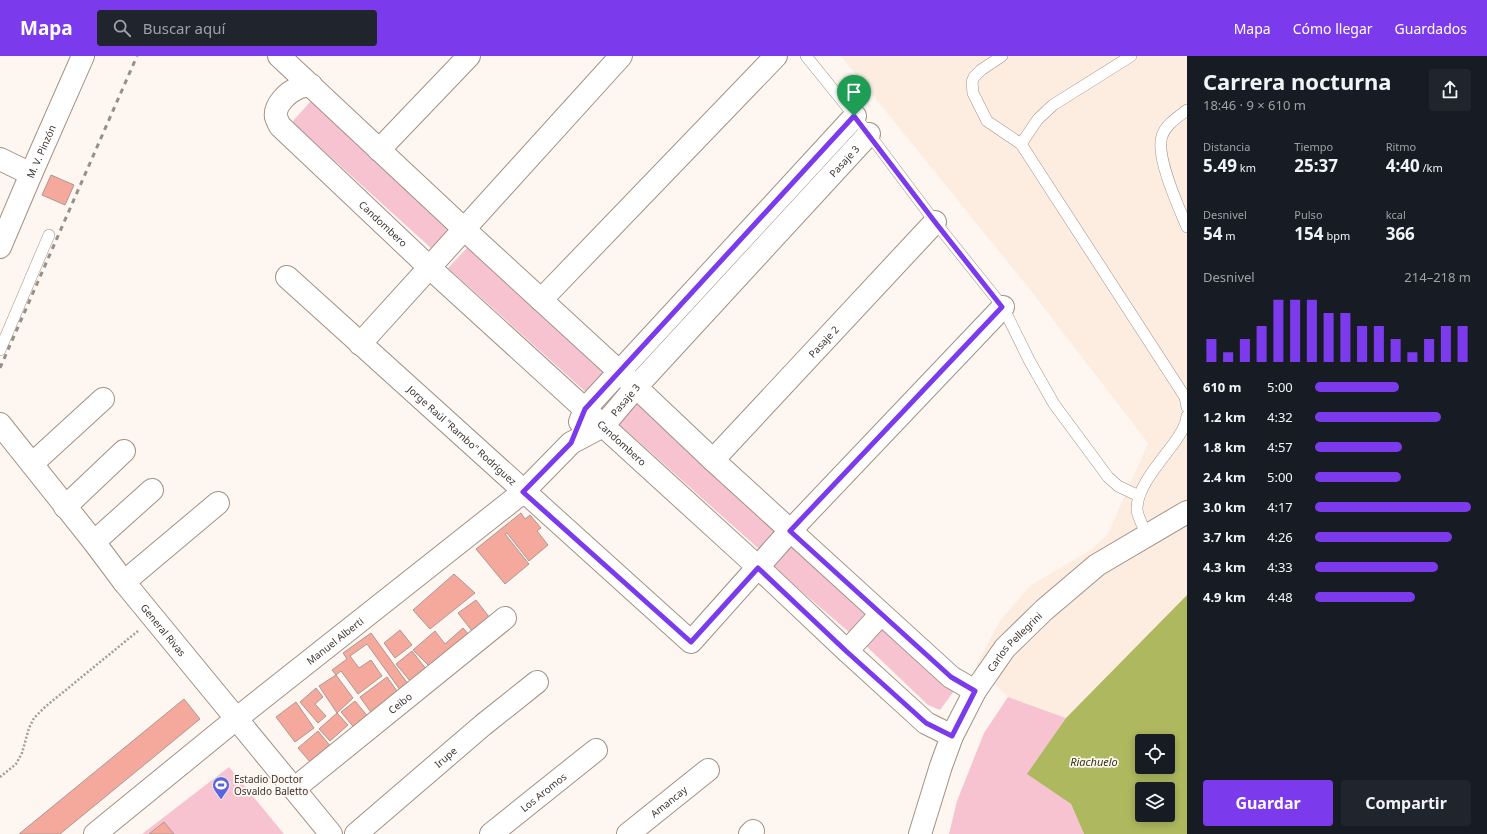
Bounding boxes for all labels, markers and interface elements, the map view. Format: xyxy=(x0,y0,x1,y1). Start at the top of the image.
search box xyxy=(97,10,377,46)
text: Mapa xyxy=(20,15,73,41)
icon: search xyxy=(111,17,133,39)
text: Buscar aquí xyxy=(143,18,225,38)
text: Mapa xyxy=(1234,19,1271,38)
text: Cómo llegar xyxy=(1293,19,1373,38)
text: Guardados xyxy=(1395,19,1467,38)
text: Carrera nocturna xyxy=(1203,66,1392,96)
button: share xyxy=(1429,69,1471,111)
pin xyxy=(837,75,871,116)
icon: arrive xyxy=(843,81,865,103)
text: 18:46 · 9 × 610 m xyxy=(1203,96,1306,114)
street label: M. V. Pinzón xyxy=(23,123,59,180)
text: Distancia xyxy=(1203,139,1250,154)
text: Tiempo xyxy=(1294,139,1333,154)
text: Ritmo xyxy=(1386,139,1416,154)
street label: Pasaje 3 xyxy=(826,142,863,180)
text: 5.49 xyxy=(1203,154,1237,177)
text: 25:37 xyxy=(1294,154,1338,177)
text: 4:40 xyxy=(1386,154,1420,177)
text: km xyxy=(1237,160,1256,175)
text: /km xyxy=(1420,160,1443,175)
street label: Candombero xyxy=(356,197,410,250)
text: Desnivel xyxy=(1203,207,1247,222)
text: Pulso xyxy=(1294,207,1323,222)
text: kcal xyxy=(1386,207,1406,222)
text: 54 xyxy=(1203,222,1222,245)
text: 154 xyxy=(1294,222,1324,245)
text: 366 xyxy=(1386,222,1415,245)
text: m xyxy=(1222,228,1236,243)
text: bpm xyxy=(1324,228,1350,243)
text: Desnivel xyxy=(1203,268,1255,286)
text: 214–218 m xyxy=(1404,268,1471,286)
street label: Pasaje 2 xyxy=(805,322,842,360)
text: 610 m xyxy=(1203,378,1241,396)
text: 5:00 xyxy=(1267,378,1293,396)
street label: Pasaje 3 xyxy=(607,380,643,419)
street label: Jorge Raúl "Rambo" Rodríguez xyxy=(404,382,520,488)
text: 1.2 km xyxy=(1203,408,1246,426)
text: 4:32 xyxy=(1267,408,1293,426)
street label: Candombero xyxy=(594,417,649,469)
text: 1.8 km xyxy=(1203,438,1246,456)
text: 4:57 xyxy=(1267,438,1293,456)
text: 2.4 km xyxy=(1203,468,1246,486)
text: 5:00 xyxy=(1267,468,1293,486)
text: 3.0 km xyxy=(1203,498,1246,516)
text: 4:17 xyxy=(1267,498,1293,516)
text: 3.7 km xyxy=(1203,528,1246,546)
text: 4:26 xyxy=(1267,528,1293,546)
text: 4.3 km xyxy=(1203,558,1246,576)
text: 4:33 xyxy=(1267,558,1293,576)
text: 4.9 km xyxy=(1203,588,1246,606)
text: 4:48 xyxy=(1267,588,1293,606)
street label: General Rivas xyxy=(138,601,189,659)
street label: Carlos Pellegrini xyxy=(984,609,1045,674)
street label: Manuel Alberti xyxy=(303,614,366,668)
street label: Ceibo xyxy=(385,689,415,717)
map controls xyxy=(1135,734,1175,822)
button: locate xyxy=(1135,734,1175,774)
street label: Irupe xyxy=(431,743,460,771)
water label: Riachuelo xyxy=(1070,754,1118,769)
street label: Los Aromos xyxy=(517,769,569,815)
place label: Estadio Doctor Osvaldo Baletto xyxy=(234,772,308,798)
sports icon: Estadio Doctor Osvaldo Baletto xyxy=(211,775,231,800)
button: Guardar xyxy=(1203,780,1333,826)
button: Compartir xyxy=(1341,780,1471,826)
street label: Amancay xyxy=(647,782,691,820)
button: layers xyxy=(1135,782,1175,822)

